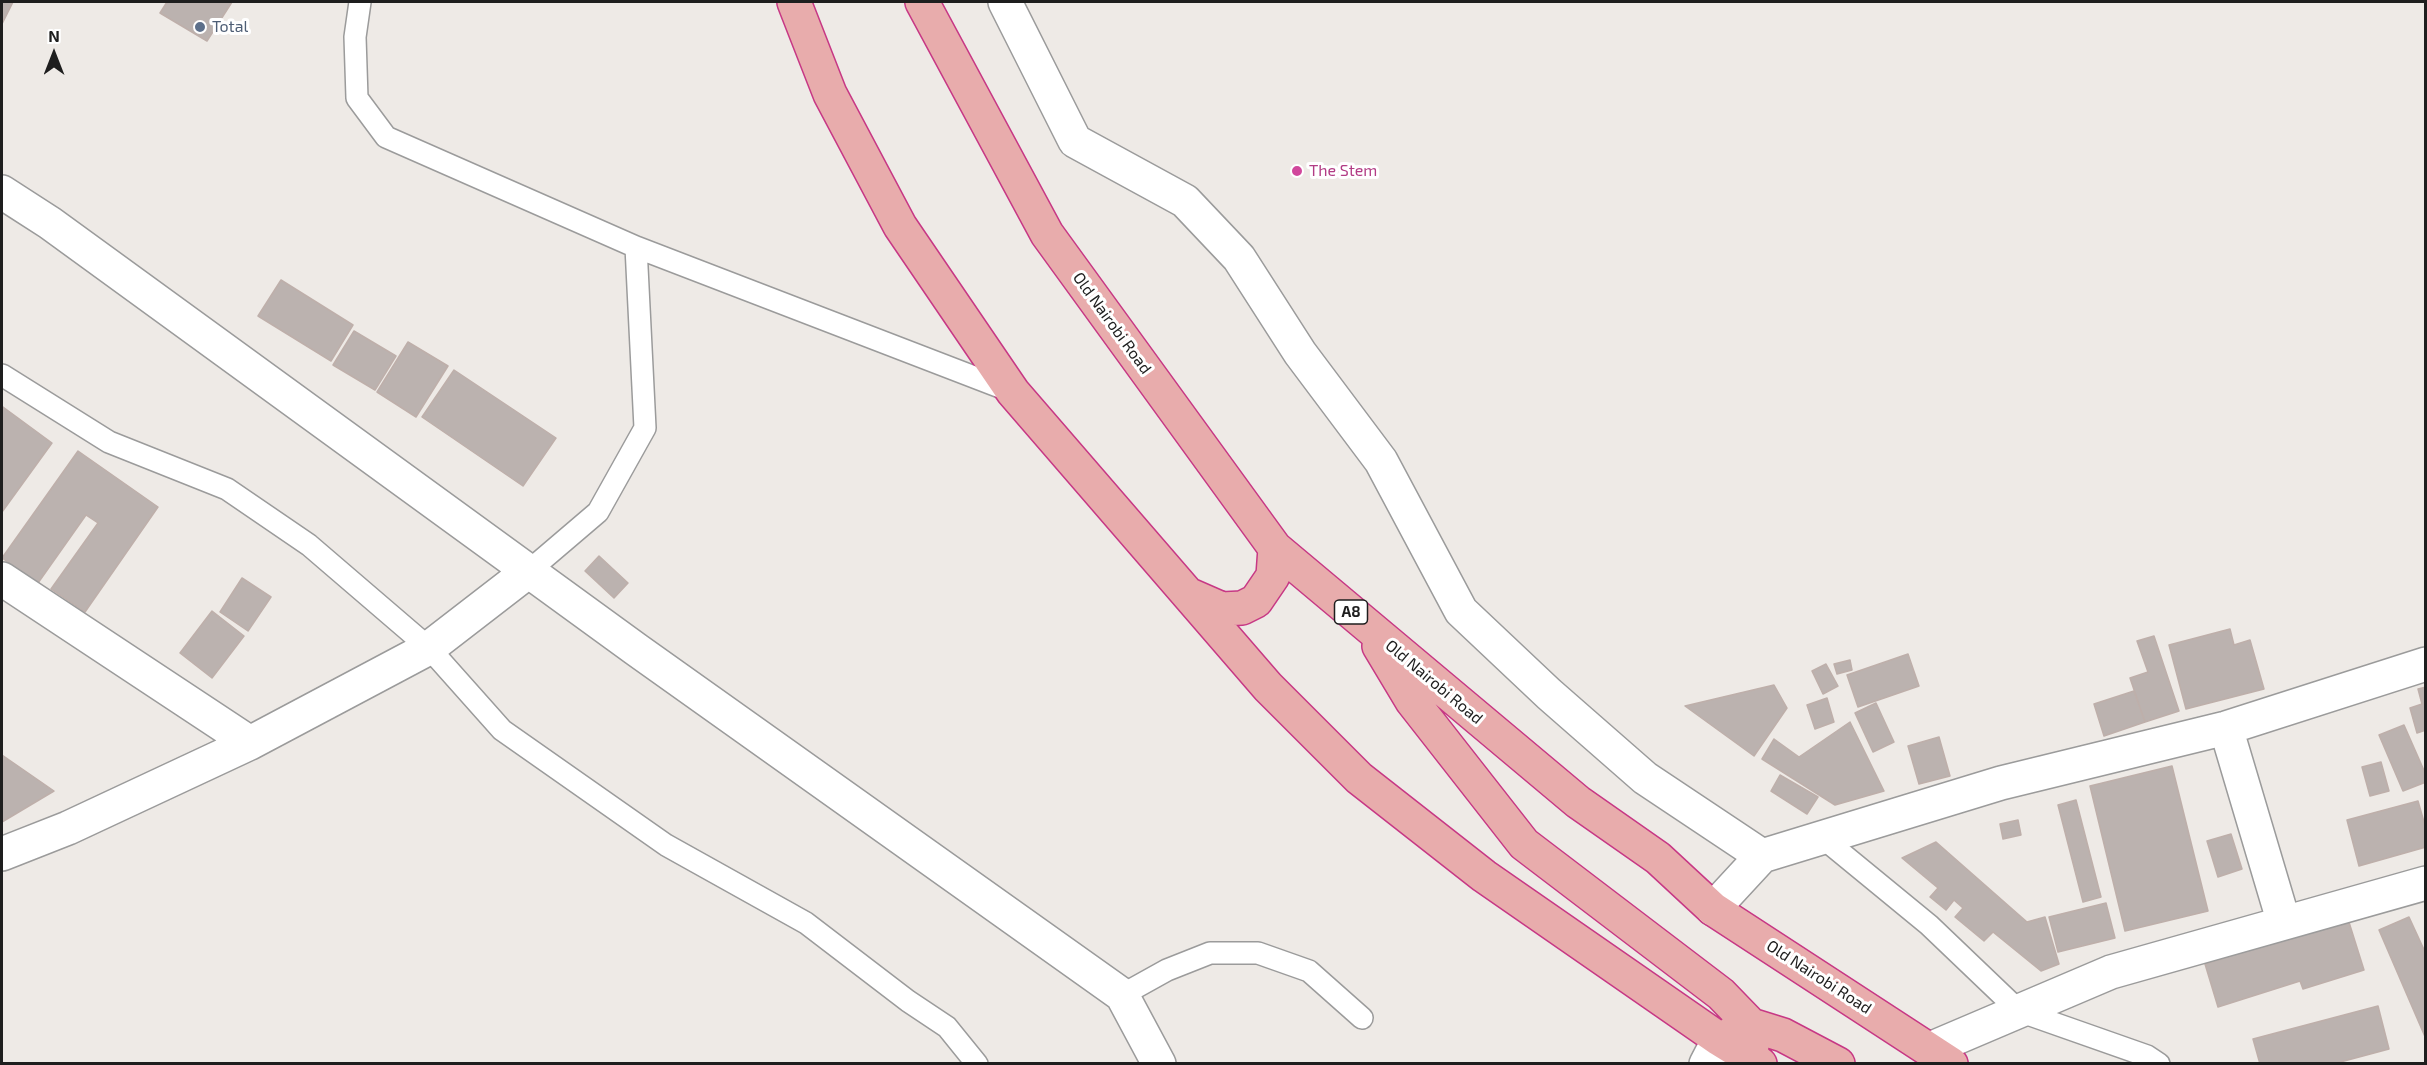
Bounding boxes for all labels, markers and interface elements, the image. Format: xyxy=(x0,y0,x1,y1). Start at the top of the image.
place label: Total xyxy=(212,17,248,37)
marker: Total xyxy=(193,20,207,34)
north arrow xyxy=(24,24,84,84)
text: N xyxy=(48,26,60,45)
place label: The Stem xyxy=(1309,161,1377,181)
marker: The Stem xyxy=(1290,164,1304,178)
street label: Old Nairobi Road xyxy=(1069,268,1155,378)
road number: A8 xyxy=(1334,600,1368,624)
street label: Old Nairobi Road xyxy=(1381,636,1487,728)
street label: Old Nairobi Road xyxy=(1763,936,1875,1018)

